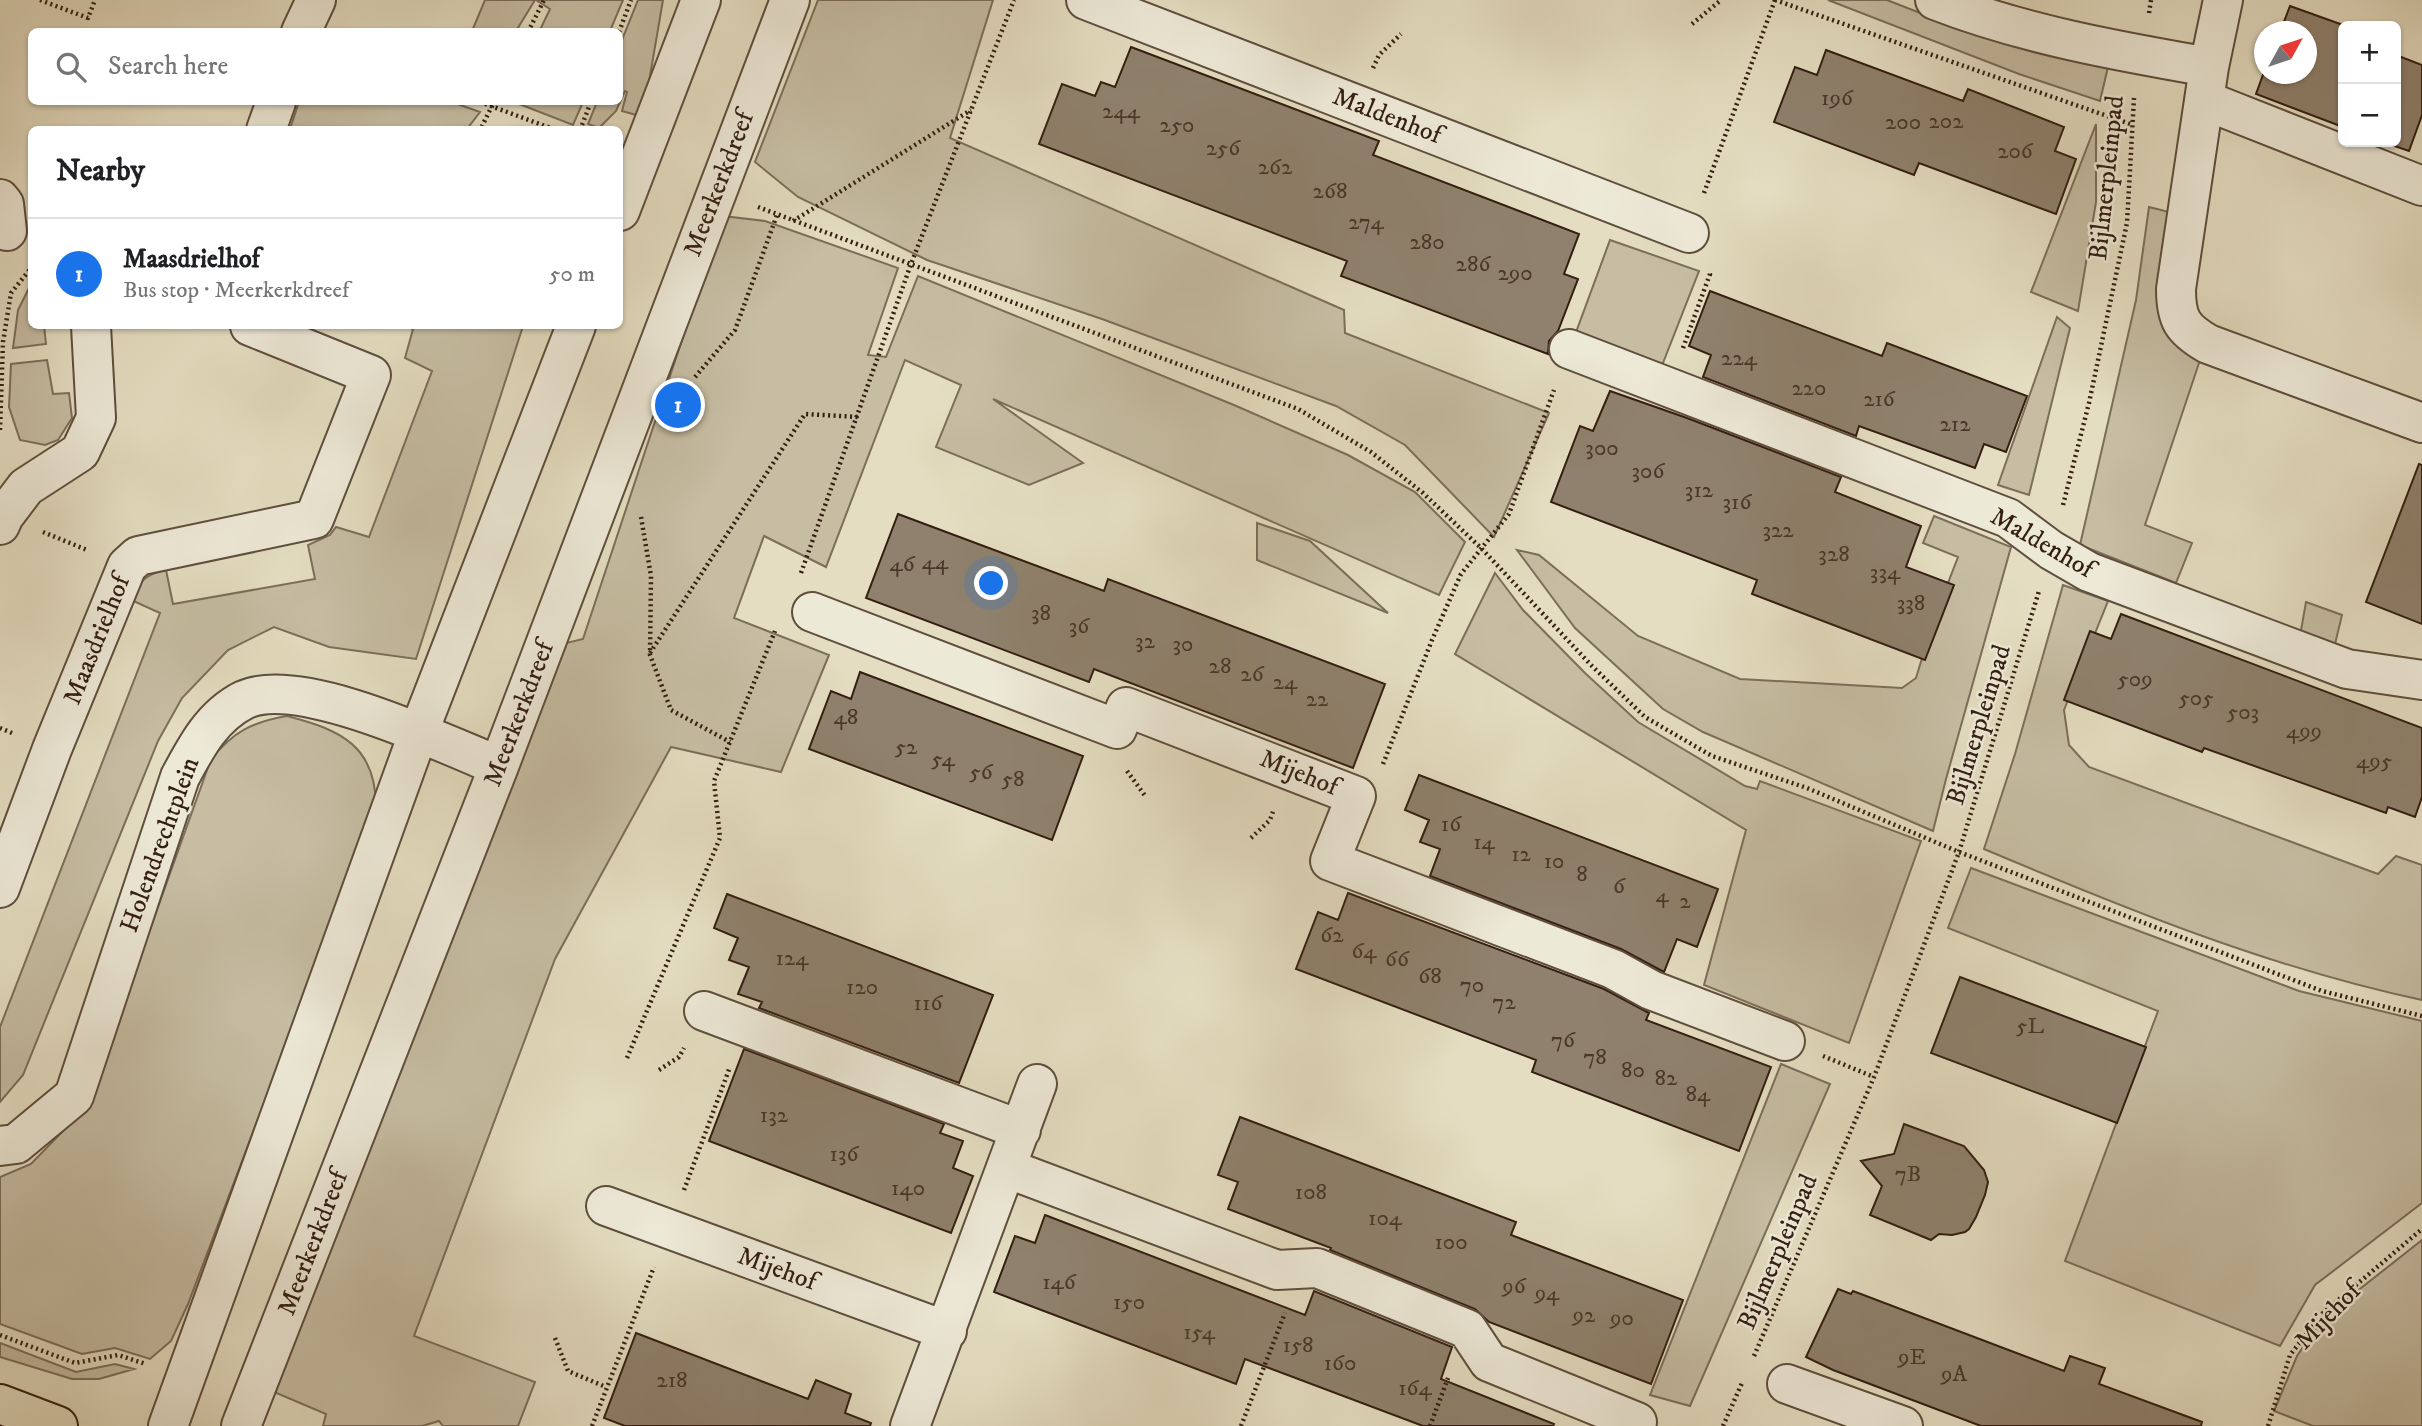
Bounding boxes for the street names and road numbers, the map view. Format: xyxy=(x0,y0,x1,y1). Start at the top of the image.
street label: Maldenhof xyxy=(1328,80,1450,153)
street label: Bijlmerpleinpad xyxy=(2082,94,2132,262)
street label: Meerkerkdreef xyxy=(676,103,763,261)
street label: Maldenhof xyxy=(1984,500,2103,588)
street label: Maasdrielhof xyxy=(56,567,139,710)
street label: Meerkerkdreef xyxy=(476,633,563,791)
street label: Bijlmerpleinpad xyxy=(1939,641,2019,809)
street label: Mijehof xyxy=(1255,742,1347,805)
street label: Holendrechtplein xyxy=(113,752,207,937)
street label: Meerkerkdreef xyxy=(270,1162,357,1320)
street label: Bijlmerpleinpad xyxy=(1730,1169,1826,1335)
street label: Mijehof xyxy=(733,1239,825,1300)
street label: Mijehof xyxy=(2288,1272,2371,1357)

